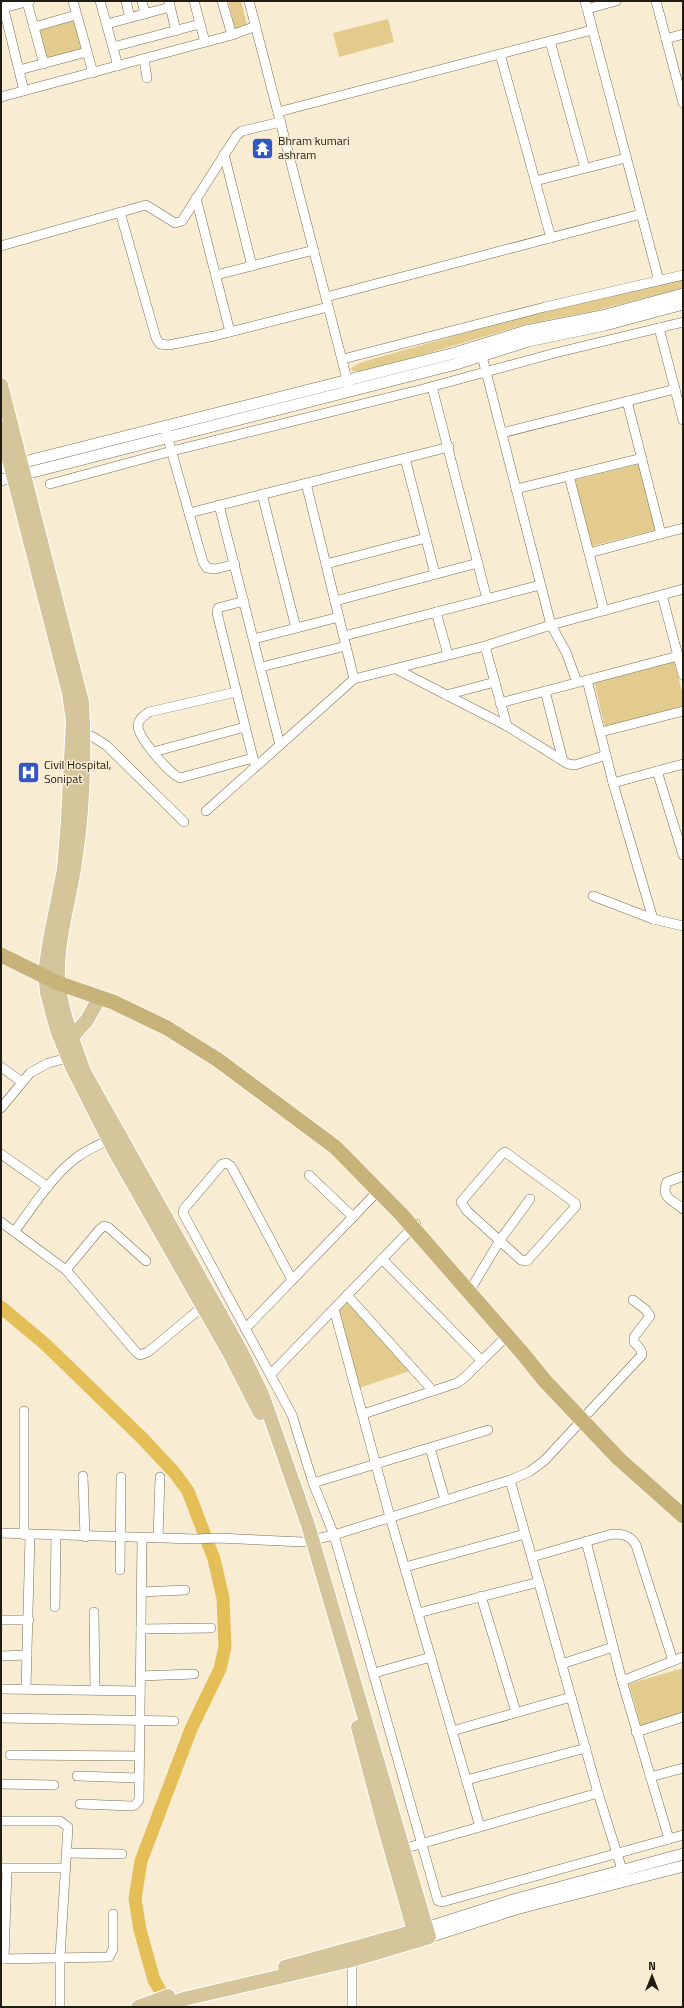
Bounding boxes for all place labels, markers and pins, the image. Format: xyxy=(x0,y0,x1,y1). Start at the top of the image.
place label: Bhram kumari ashram xyxy=(278,131,350,164)
temple icon: Bhram kumari ashram xyxy=(250,135,276,161)
place label: Civil Hospital, Sonipat xyxy=(44,755,112,788)
hospital icon: Civil Hospital, Sonipat xyxy=(16,759,42,785)

